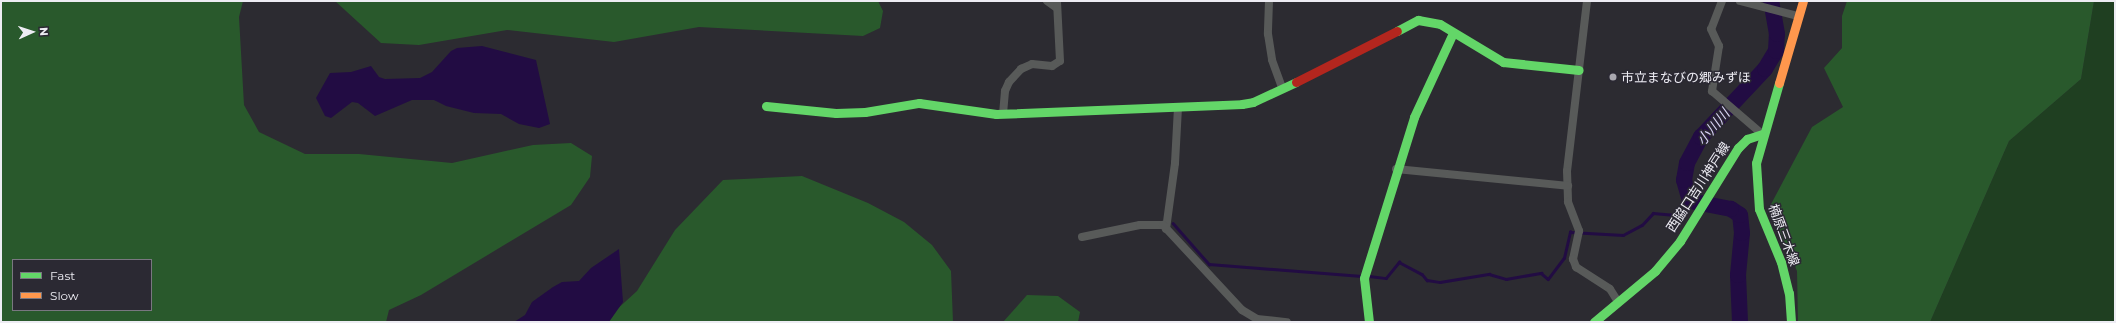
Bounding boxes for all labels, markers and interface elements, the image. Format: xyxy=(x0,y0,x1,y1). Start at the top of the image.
north arrow xyxy=(12,12,52,52)
text: N xyxy=(37,27,51,36)
place label: 市立まなびの郷みずほ xyxy=(1621,69,1751,85)
marker: 市立まなびの郷みずほ xyxy=(1608,72,1618,82)
water label: 小川川 xyxy=(1693,106,1733,148)
street label: 西脇口吉川神戸線 xyxy=(1663,139,1733,235)
street label: 楠原三木線 xyxy=(1766,202,1802,268)
legend xyxy=(12,259,152,311)
text: Fast xyxy=(50,268,75,283)
text: Slow xyxy=(50,288,79,303)

